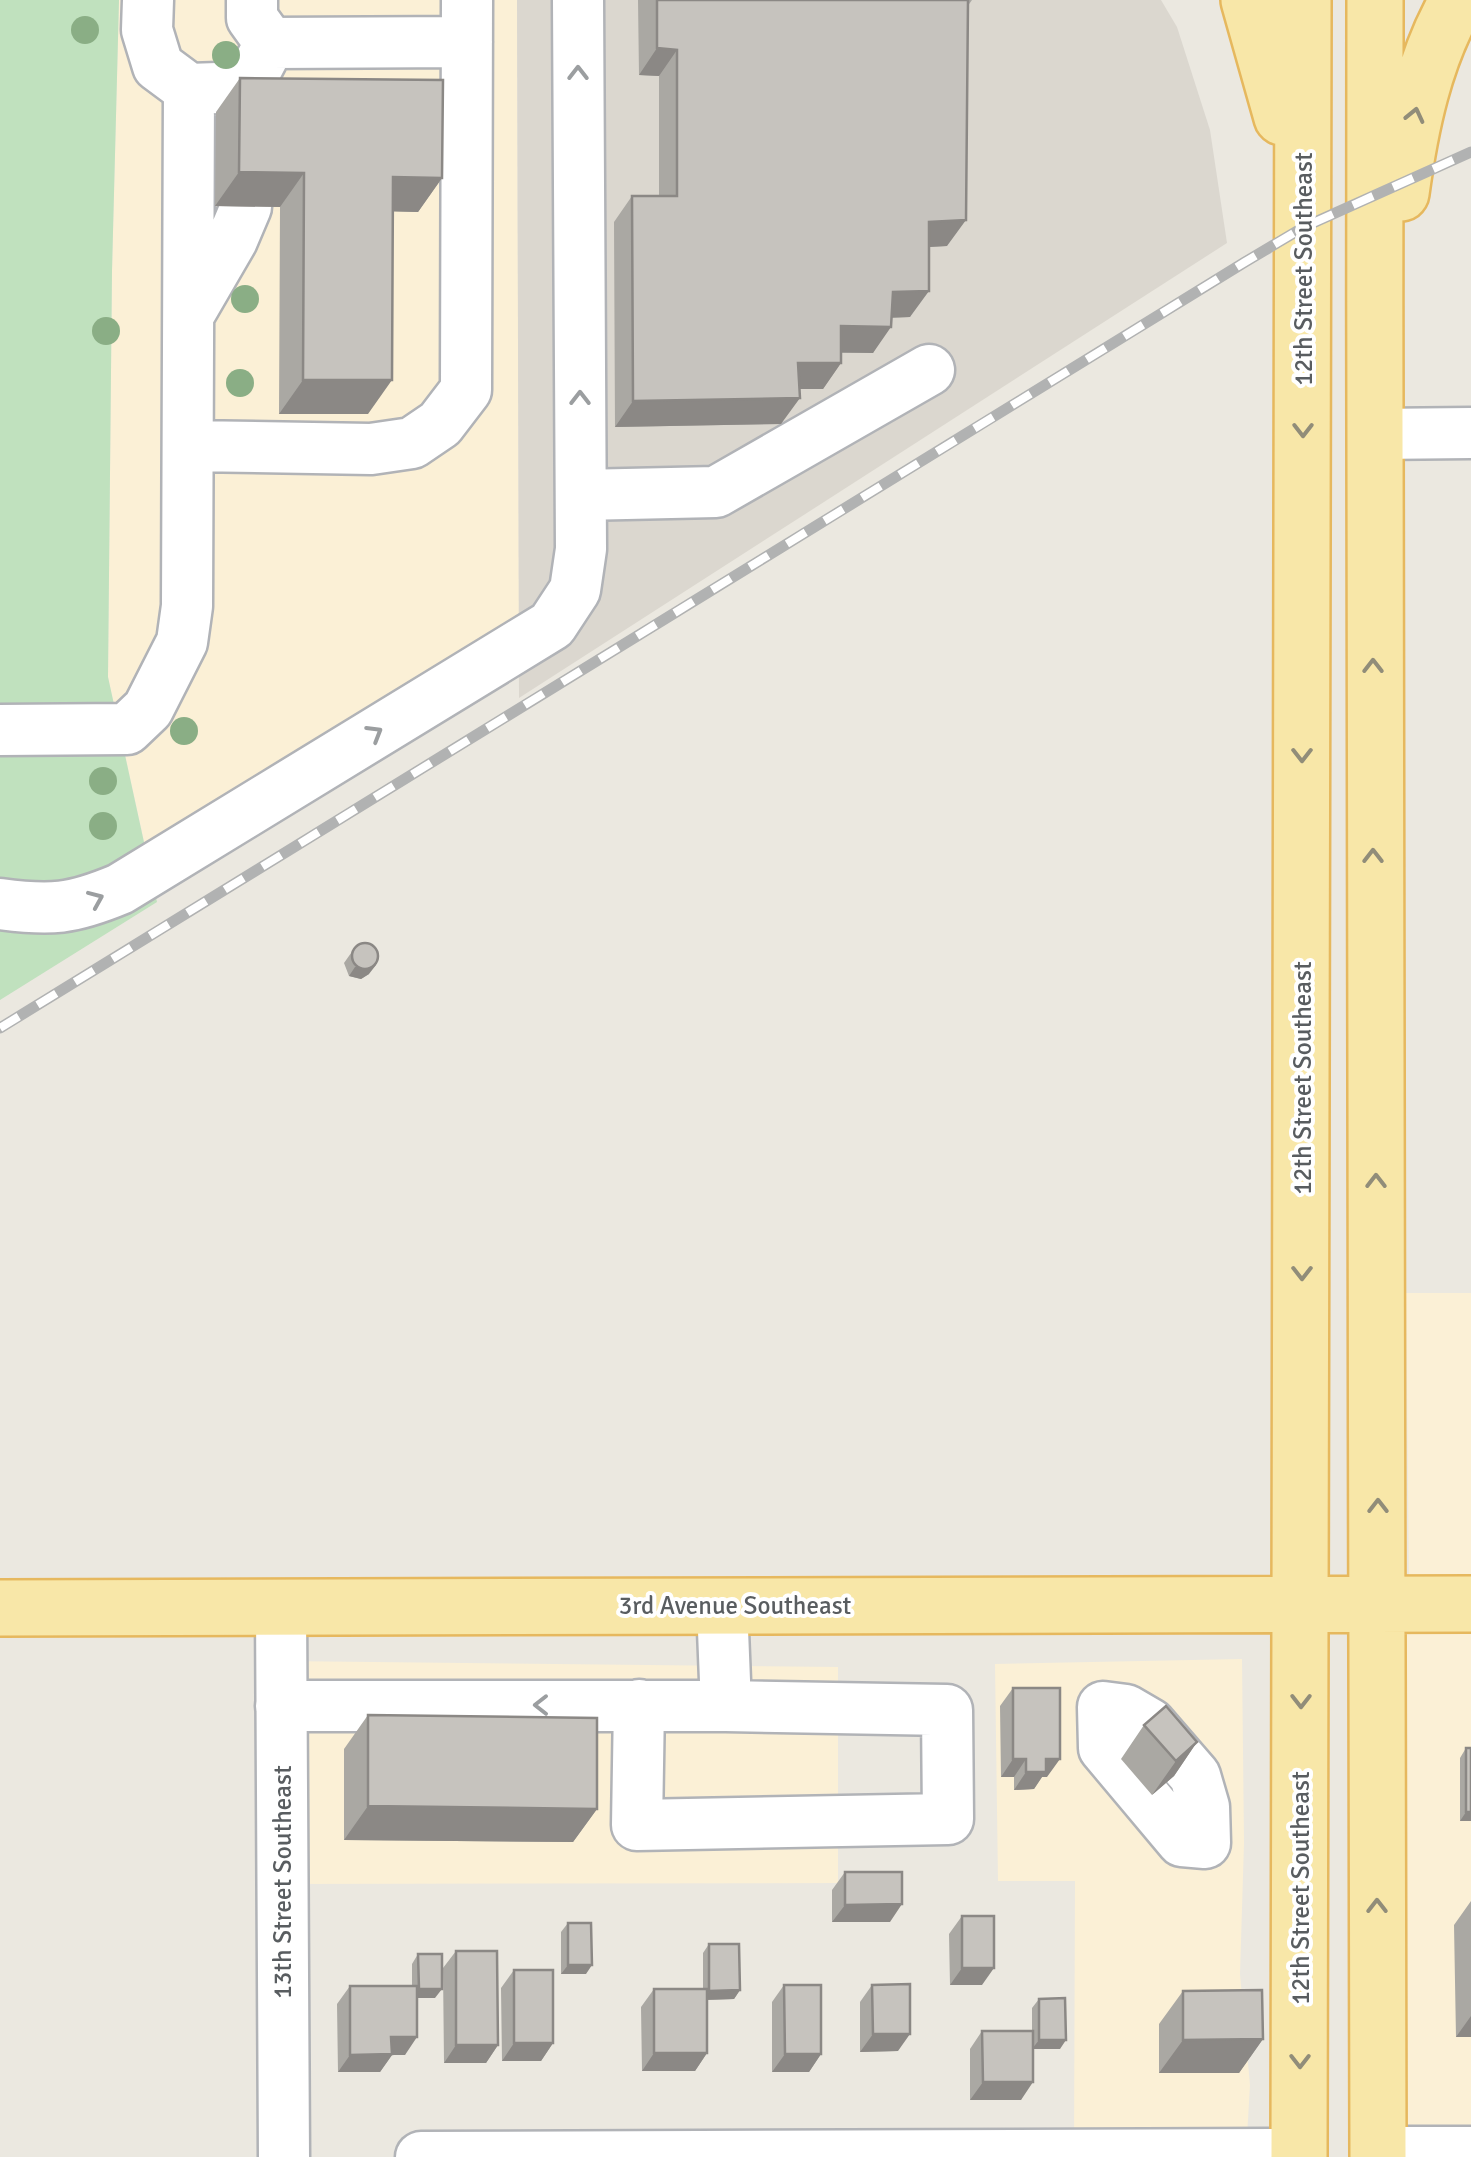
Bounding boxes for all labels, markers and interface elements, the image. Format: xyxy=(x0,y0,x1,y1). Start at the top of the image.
one-way arrow xyxy=(567,64,589,80)
one-way arrow xyxy=(1403,107,1424,124)
street label: 12th Street Southeast xyxy=(1288,152,1319,386)
one-way arrow xyxy=(570,389,591,405)
one-way arrow xyxy=(1292,422,1314,438)
one-way arrow xyxy=(1362,657,1384,672)
one-way arrow xyxy=(364,726,382,745)
one-way arrow xyxy=(1291,748,1313,763)
one-way arrow xyxy=(1362,848,1384,864)
one-way arrow xyxy=(86,891,104,911)
street label: 12th Street Southeast xyxy=(1287,961,1318,1195)
one-way arrow xyxy=(1365,1173,1387,1188)
one-way arrow xyxy=(1291,1266,1313,1282)
one-way arrow xyxy=(1367,1498,1389,1514)
street label: 3rd Avenue Southeast xyxy=(619,1590,852,1621)
one-way arrow xyxy=(533,1694,548,1716)
one-way arrow xyxy=(1290,1694,1312,1710)
street label: 13th Street Southeast xyxy=(267,1765,298,1999)
street label: 12th Street Southeast xyxy=(1285,1771,1316,2005)
one-way arrow xyxy=(1366,1897,1388,1912)
one-way arrow xyxy=(1289,2054,1310,2070)

